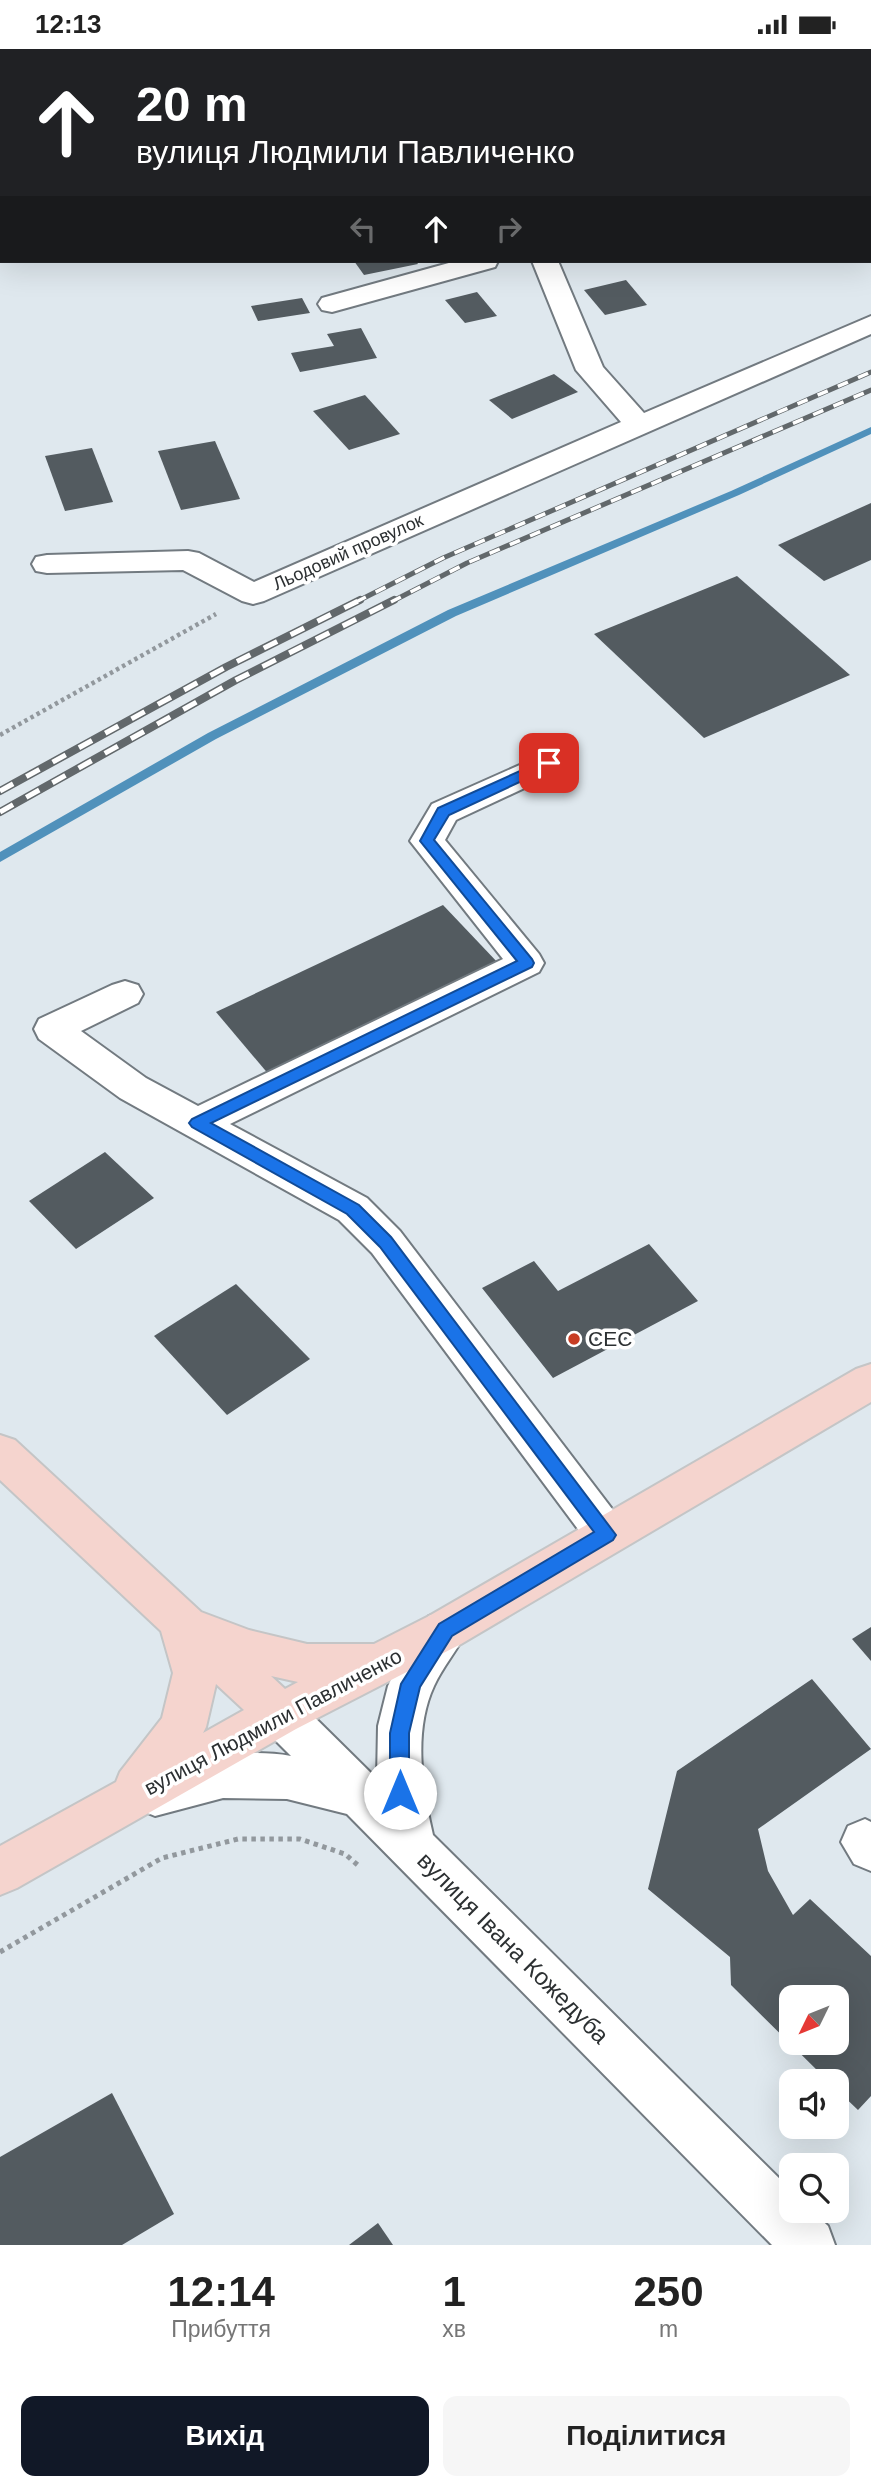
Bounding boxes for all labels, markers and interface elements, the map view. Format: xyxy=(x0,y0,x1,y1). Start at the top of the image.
text: 12:13 xyxy=(35,9,102,39)
icon: ahead xyxy=(21,77,112,168)
text: 20 m xyxy=(136,77,248,131)
text: вулиця Людмили Павличенко xyxy=(136,134,575,170)
icon: left xyxy=(344,210,382,248)
icon: ahead xyxy=(417,210,455,248)
icon: right xyxy=(490,210,528,248)
street label: Льодовий провулок xyxy=(270,510,426,594)
pin xyxy=(519,733,579,793)
icon: arrive xyxy=(530,744,568,782)
place label: СЕС xyxy=(588,1327,632,1350)
marker: СЕС xyxy=(566,1331,582,1347)
street label: вулиця Людмили Павличенко xyxy=(140,1644,405,1799)
position arrow xyxy=(363,1756,437,1830)
street label: вулиця Івана Кожедуба xyxy=(412,1847,615,2049)
north arrow xyxy=(779,1985,849,2055)
map controls xyxy=(779,1985,849,2223)
button: sound xyxy=(779,2069,849,2139)
button: search xyxy=(779,2153,849,2223)
text: 12:14 xyxy=(167,2268,275,2315)
text: 1 xyxy=(442,2268,466,2315)
text: 250 xyxy=(633,2268,704,2315)
text: Прибуття xyxy=(171,2316,271,2342)
text: хв xyxy=(442,2316,466,2342)
text: m xyxy=(659,2316,678,2342)
button: Вихід xyxy=(21,2396,429,2476)
button: Поділитися xyxy=(443,2396,850,2476)

